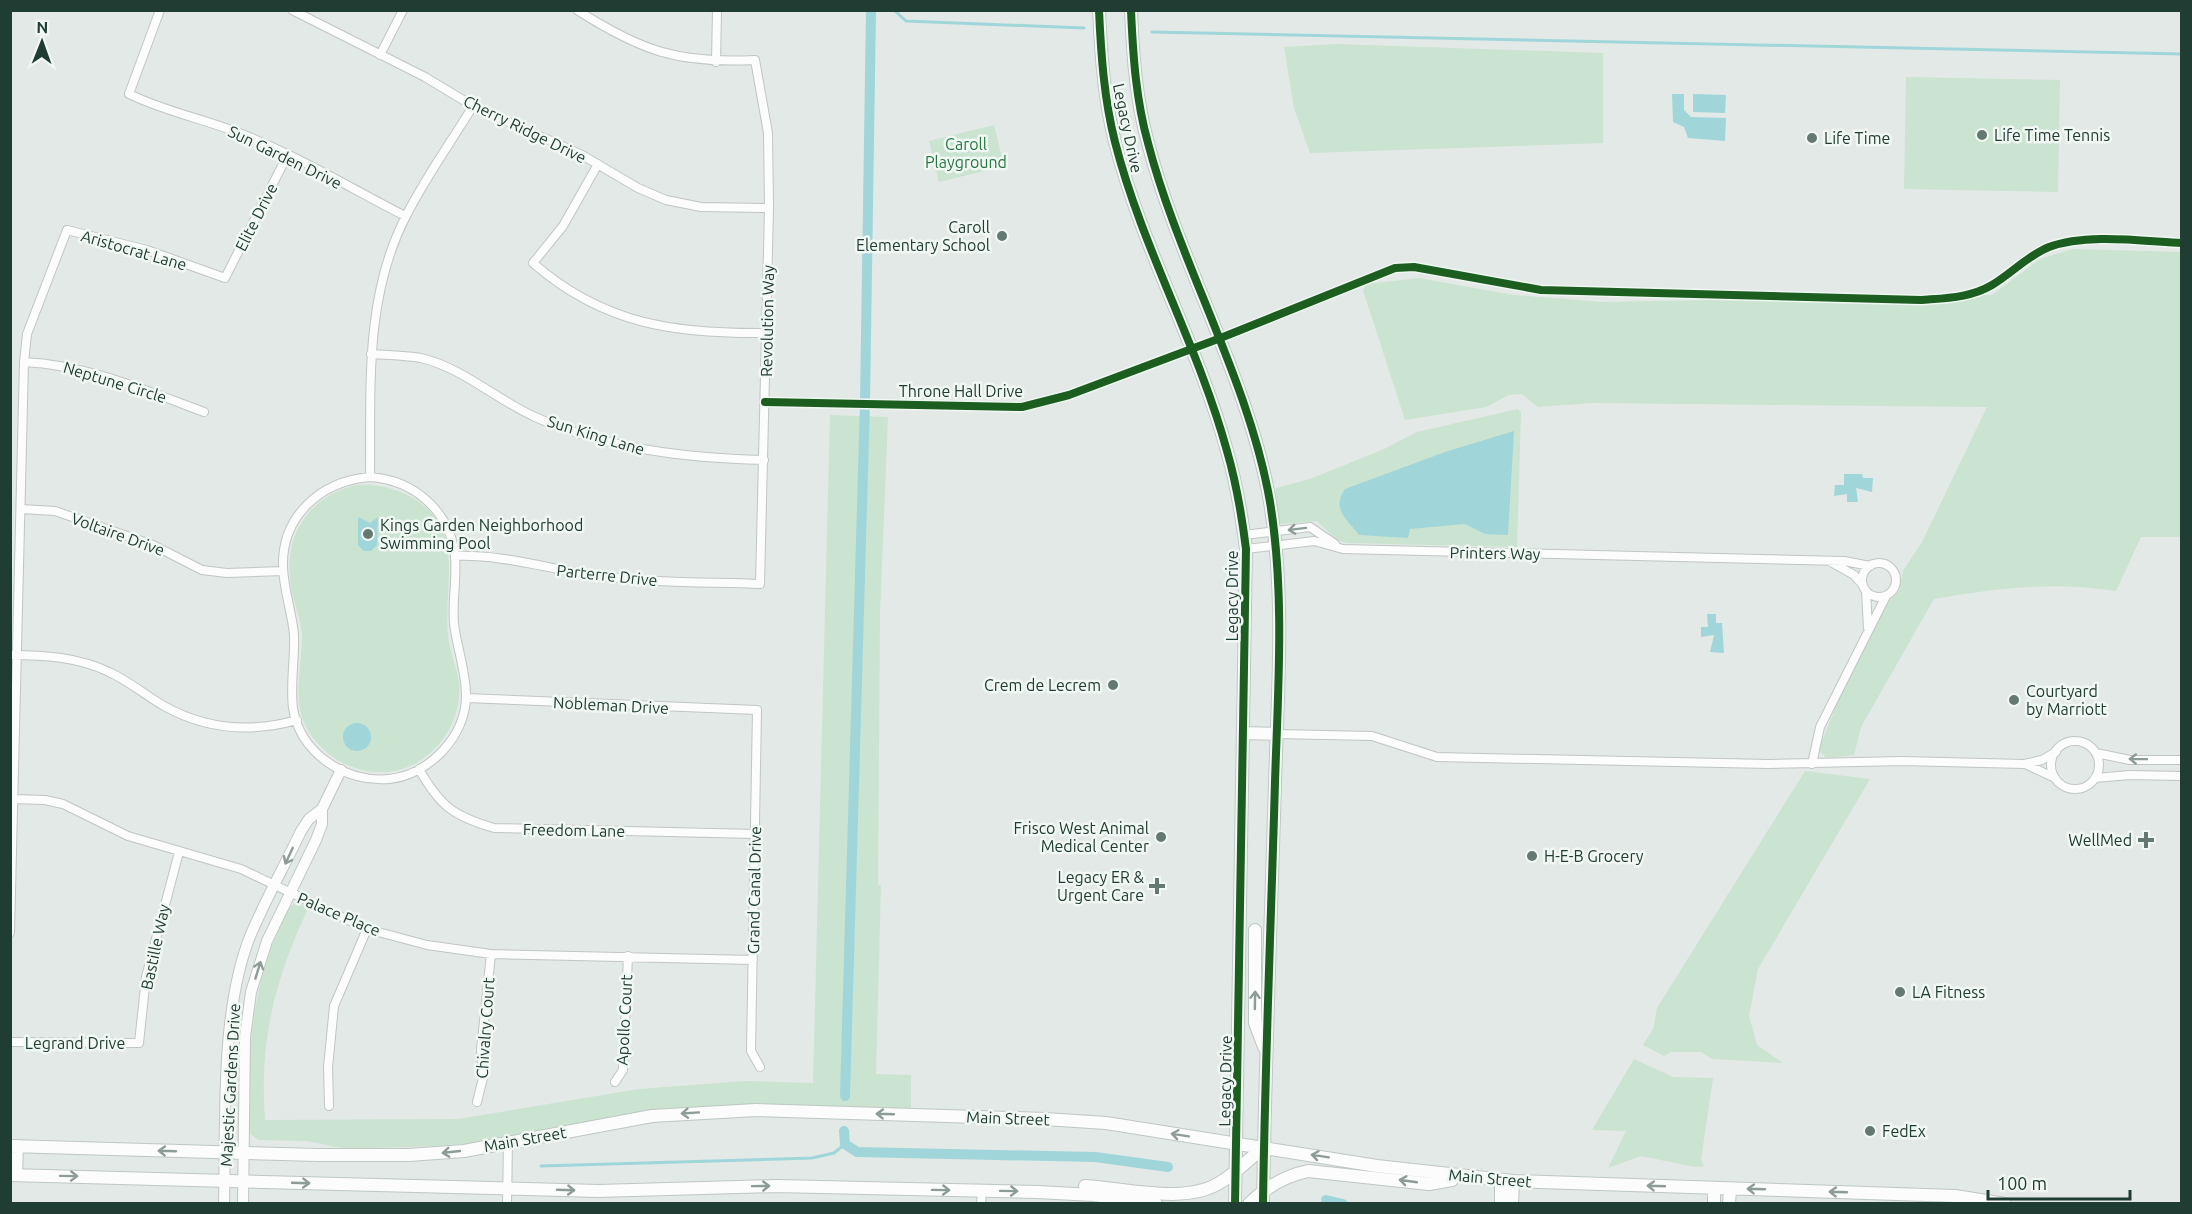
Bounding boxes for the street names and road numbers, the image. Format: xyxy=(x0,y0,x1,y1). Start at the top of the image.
street label: Legacy Drive xyxy=(1110,82,1146,174)
street label: Cherry Ridge Drive xyxy=(461,91,589,167)
street label: Sun Garden Drive xyxy=(225,122,345,192)
street label: Elite Drive xyxy=(231,180,281,254)
street label: Aristocrat Lane xyxy=(79,226,189,274)
street label: Revolution Way xyxy=(757,265,777,377)
street label: Neptune Circle xyxy=(61,358,169,406)
street label: Throne Hall Drive xyxy=(899,382,1023,400)
street label: Sun King Lane xyxy=(545,412,647,458)
street label: Voltaire Drive xyxy=(69,509,167,559)
street label: Printers Way xyxy=(1449,543,1541,563)
street label: Legacy Drive xyxy=(1223,550,1241,642)
street label: Parterre Drive xyxy=(556,561,658,589)
street label: Nobleman Drive xyxy=(553,693,669,717)
street label: Freedom Lane xyxy=(523,820,625,840)
street label: Grand Canal Drive xyxy=(744,826,764,954)
street label: Palace Place xyxy=(295,888,383,940)
street label: Bastille Way xyxy=(137,902,173,991)
street label: Apollo Court xyxy=(613,973,635,1066)
street label: Chivalry Court xyxy=(472,976,498,1079)
street label: Majestic Gardens Drive xyxy=(217,1003,243,1167)
street label: Legrand Drive xyxy=(25,1034,125,1052)
street label: Legacy Drive xyxy=(1215,1035,1235,1127)
street label: Main Street xyxy=(966,1108,1051,1128)
street label: Main Street xyxy=(482,1123,568,1155)
street label: Main Street xyxy=(1448,1165,1533,1191)

